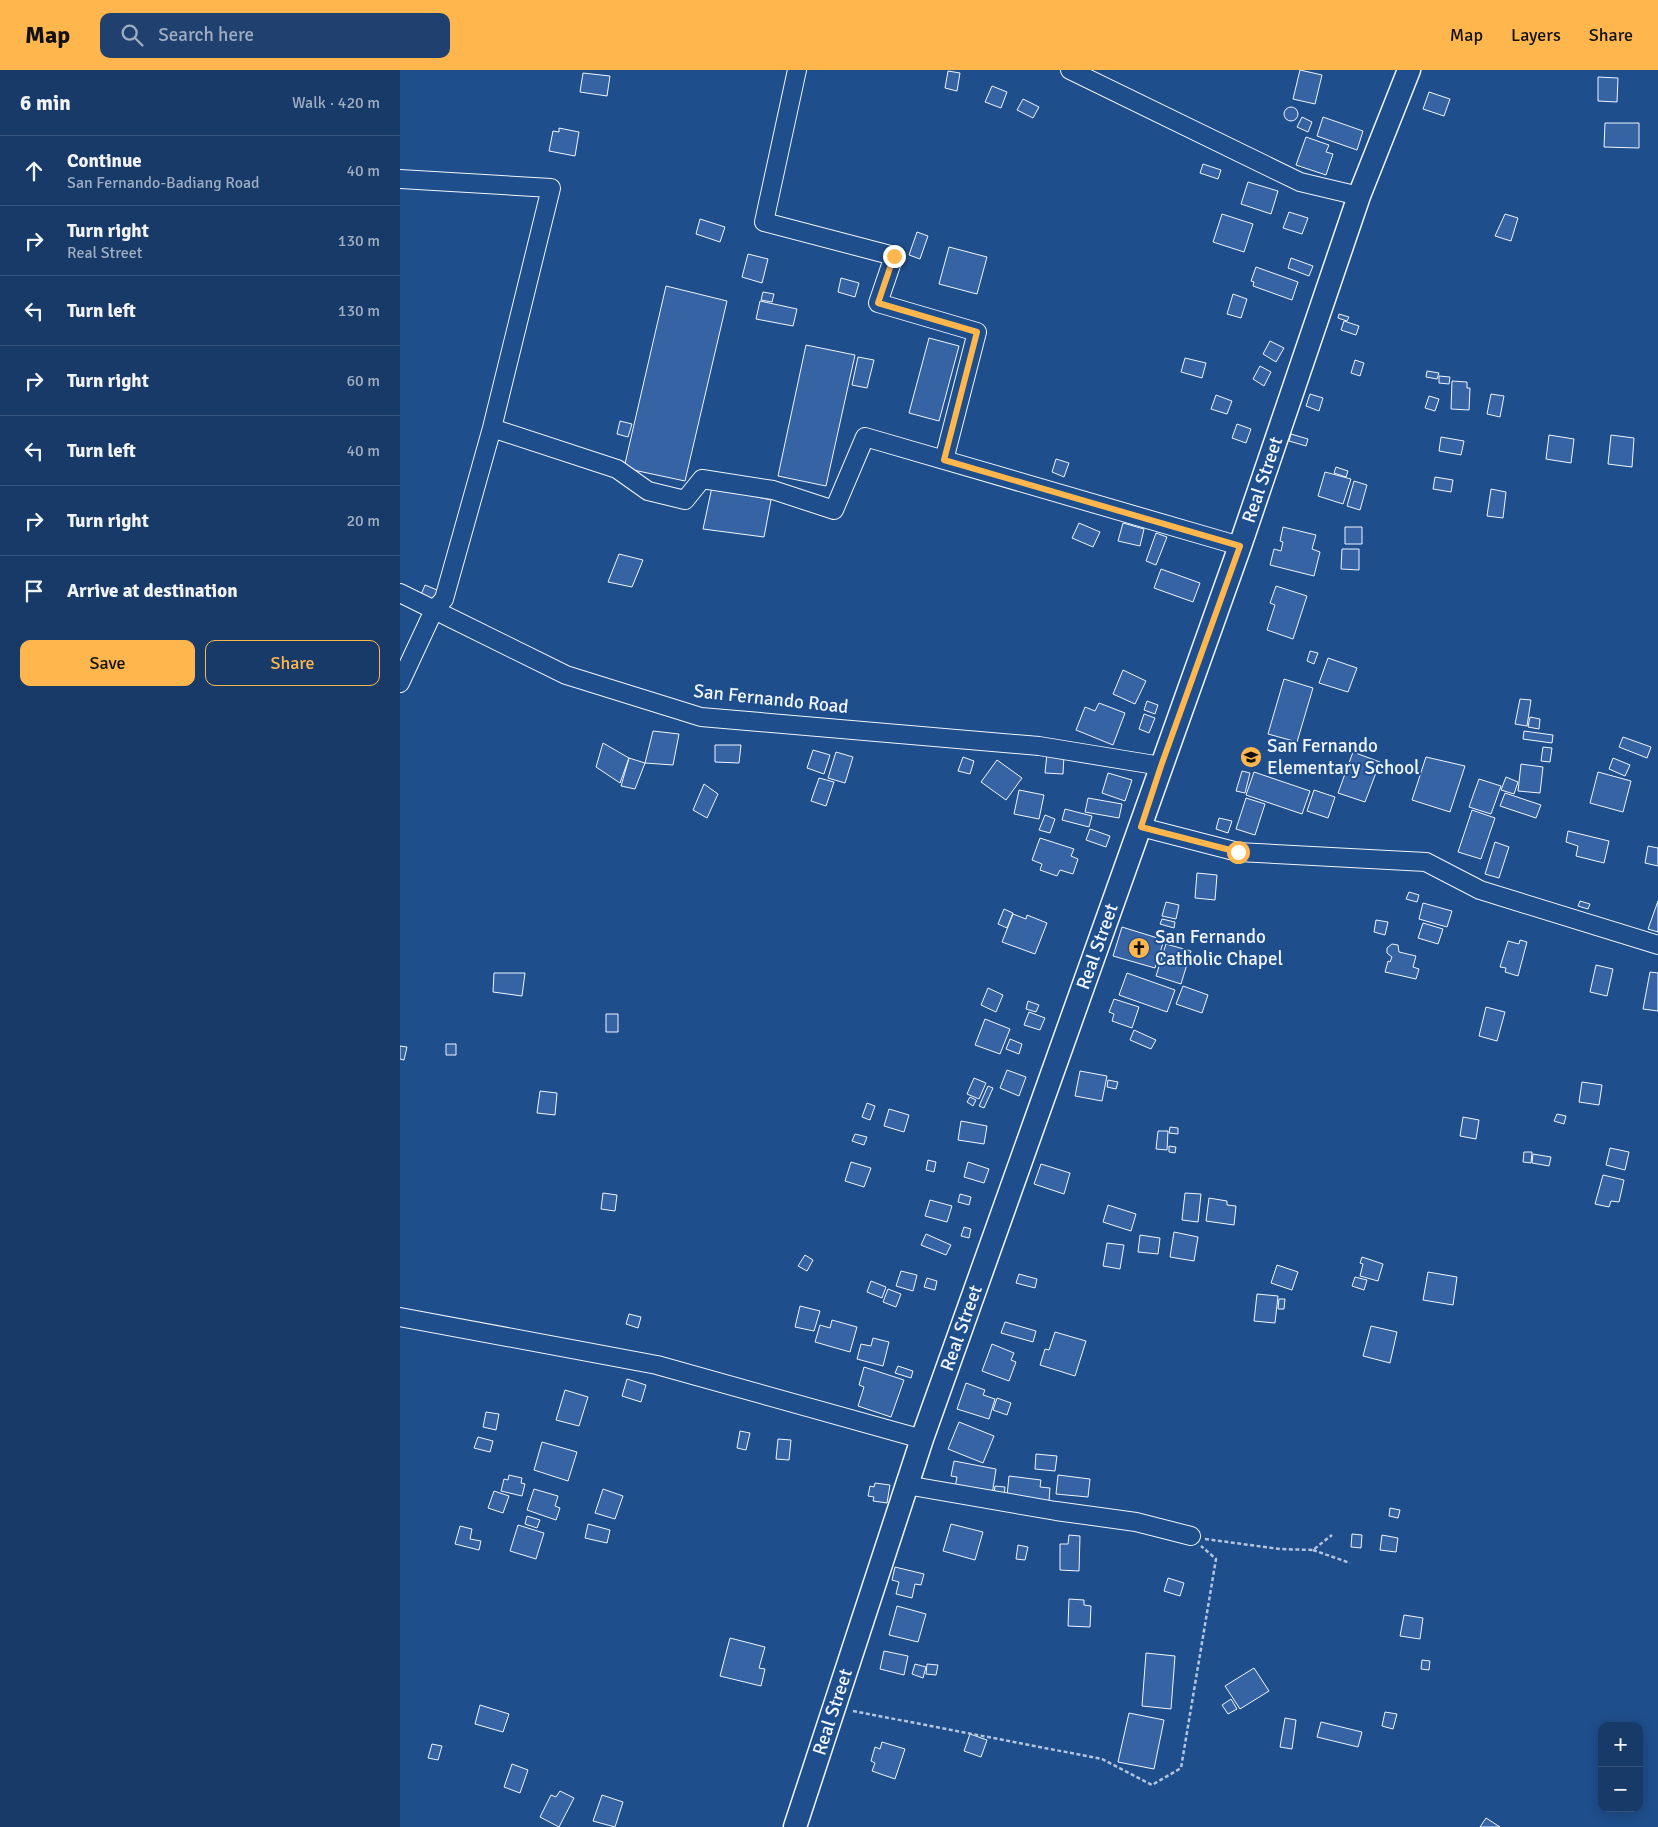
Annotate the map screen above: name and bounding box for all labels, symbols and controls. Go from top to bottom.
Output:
search box [100,13,450,58]
text: Map [25,20,70,50]
icon: search [118,21,146,49]
text: Search here [158,23,254,47]
text: Map [1450,24,1483,46]
text: Layers [1511,24,1561,46]
text: Share [1589,24,1633,46]
text: 6 min [20,90,71,116]
text: Walk · 420 m [292,93,380,113]
text: Continue [67,149,142,173]
icon: ahead [20,157,48,185]
text: 40 m [346,161,380,181]
text: San Fernando-Badiang Road [67,173,260,193]
text: Turn right [67,219,149,243]
icon: right [20,227,48,255]
text: 130 m [338,231,380,251]
text: Real Street [67,243,142,263]
route end [883,245,906,268]
icon: left [20,297,48,325]
text: Turn left [67,299,136,323]
text: 130 m [338,301,380,321]
icon: right [20,367,48,395]
text: Turn right [67,369,149,393]
text: 60 m [346,371,380,391]
street label: Real Street [1237,433,1288,526]
icon: left [20,437,48,465]
text: Turn left [67,439,136,463]
text: 40 m [346,441,380,461]
icon: right [20,507,48,535]
text: Turn right [67,509,149,533]
text: 20 m [346,511,380,531]
icon: arrive [20,577,48,605]
text: Arrive at destination [67,579,238,603]
button: Save [20,640,195,686]
button: Share [205,640,380,686]
street label: San Fernando Road [692,679,850,719]
place label: San Fernando Elementary School [1267,734,1420,780]
school or university icon: San Fernando Elementary School [1239,745,1263,769]
route start [1227,841,1250,864]
street label: Real Street [1071,900,1124,993]
place label: San Fernando Catholic Chapel [1155,925,1283,971]
church icon: San Fernando Catholic Chapel [1127,936,1151,960]
street label: Real Street [935,1282,988,1374]
street label: Real Street [807,1665,858,1758]
map controls [1598,1722,1643,1812]
button: + [1598,1722,1643,1767]
button: − [1598,1767,1643,1812]

